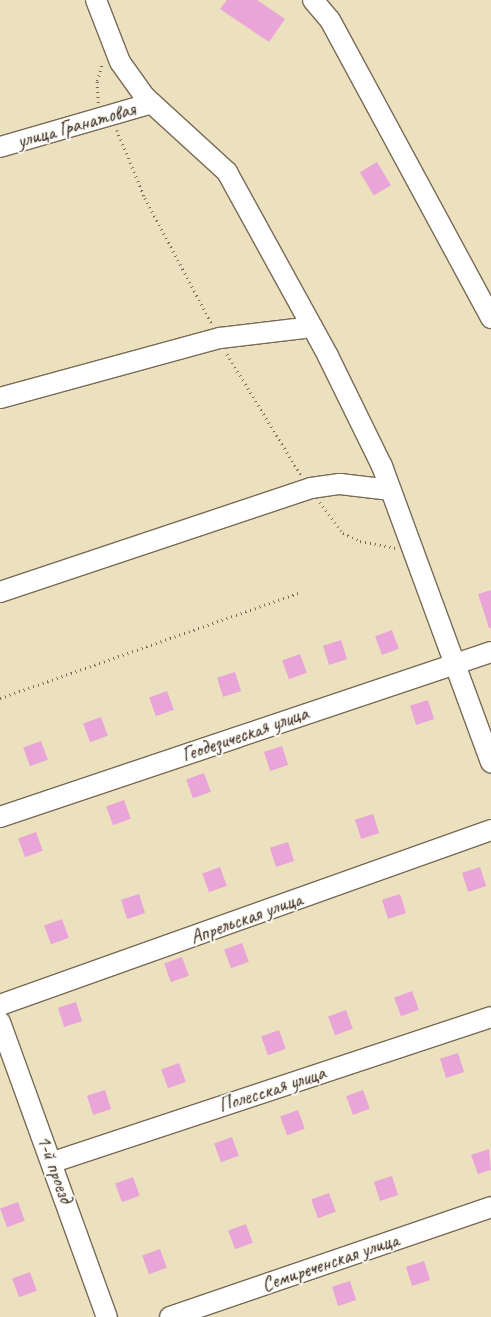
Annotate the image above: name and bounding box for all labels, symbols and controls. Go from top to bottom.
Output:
street label: улица Гранатовая [15,97,137,153]
street label: Геодезическая улица [178,701,312,767]
street label: Апрельская улица [187,887,305,949]
street label: Полесская улица [215,1060,329,1118]
street label: 1-й проезд [32,1132,78,1206]
street label: Семиреченская улица [258,1227,402,1297]

